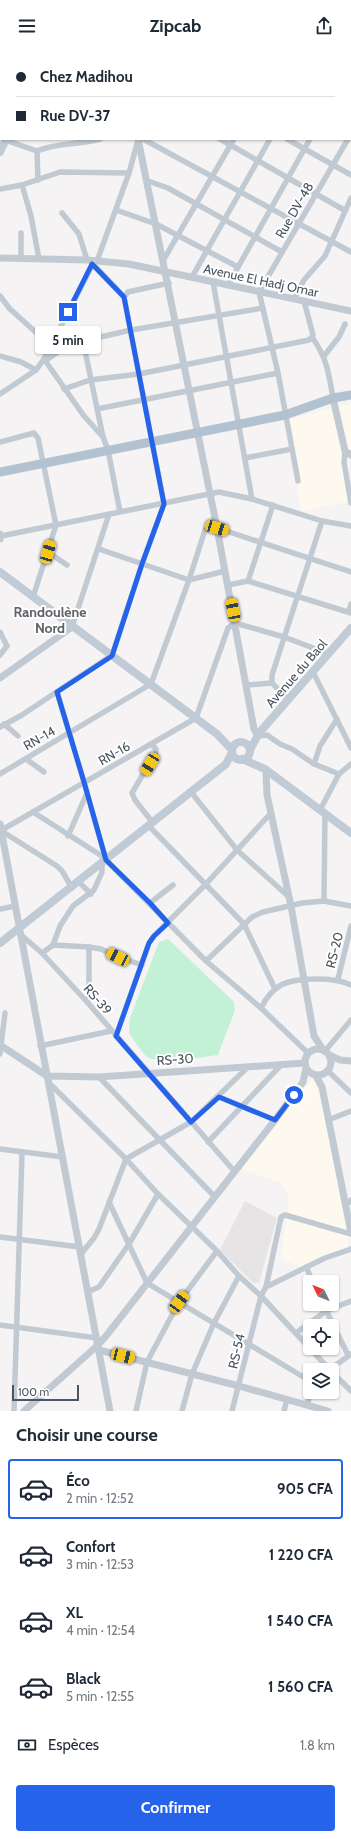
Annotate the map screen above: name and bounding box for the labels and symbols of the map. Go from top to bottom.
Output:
street label: Rue DV-48 [272,179,316,241]
street label: Avenue El Hadj Omar [202,260,321,301]
route end [59,303,77,321]
callout: 5 min [35,326,101,354]
car [204,519,230,537]
car [39,539,57,565]
car [225,597,241,623]
district label: Randoulène Nord [14,603,86,637]
street label: Avenue du Baol [262,636,330,710]
street label: RN-14 [20,722,58,753]
street label: RN-16 [95,738,133,768]
car [139,751,161,777]
street label: RS-20 [322,930,346,970]
car [105,946,131,968]
street label: RS-39 [80,980,116,1018]
street label: RS-30 [156,1050,194,1068]
route start [285,1086,303,1104]
north arrow [303,1275,339,1311]
car [167,1289,191,1315]
street label: RS-54 [224,1331,248,1370]
car [110,1347,136,1365]
scale bar [12,1383,79,1402]

